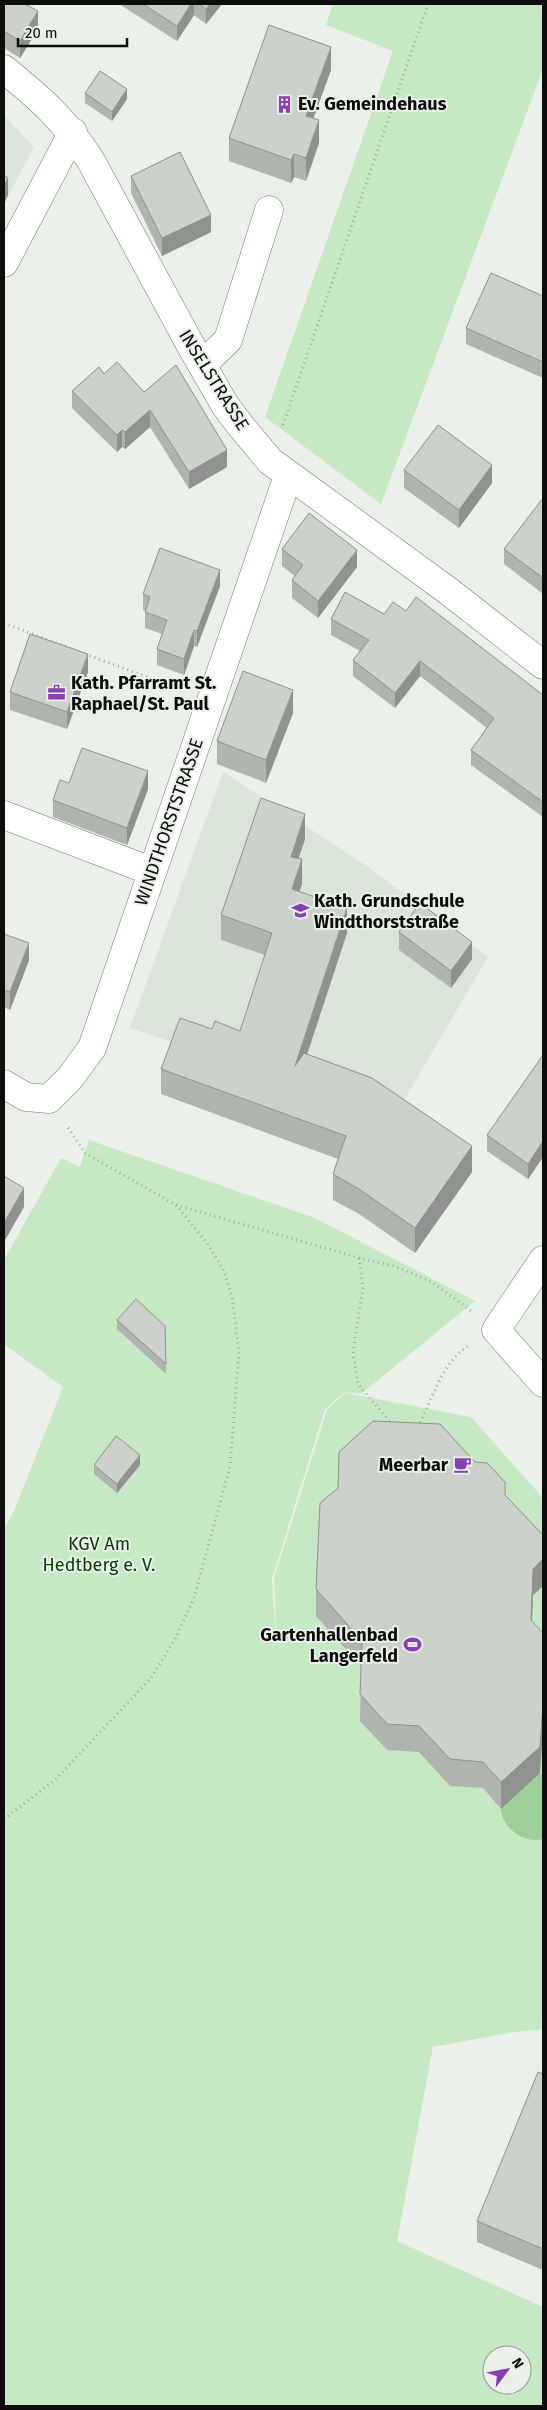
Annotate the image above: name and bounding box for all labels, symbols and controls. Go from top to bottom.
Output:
scale bar [18,15,126,47]
text: 20 m [25,24,58,42]
place label: Ev. Gemeindehaus [298,93,447,115]
building icon: Ev. Gemeindehaus [274,94,294,114]
street label: INSELSTRASSE [174,326,254,434]
place label: Kath. Pfarramt St. Raphael/St. Paul [71,672,216,715]
office icon: Kath. Pfarramt St. Raphael/St. Paul [47,683,67,703]
street label: WINDTHORSTSTRASSE [130,735,208,909]
place label: Kath. Grundschule Windthorststraße [314,890,465,933]
school or university icon: Kath. Grundschule Windthorststraße [290,901,310,921]
place label: Meerbar [379,1454,449,1476]
cafe icon: Meerbar [452,1455,472,1475]
park label: KGV Am Hedtberg e. V. [43,1533,155,1576]
place label: Gartenhallenbad Langerfeld [260,1624,398,1667]
sports icon: Gartenhallenbad Langerfeld [402,1635,422,1655]
north arrow [482,2345,532,2395]
text: N [508,2355,527,2372]

